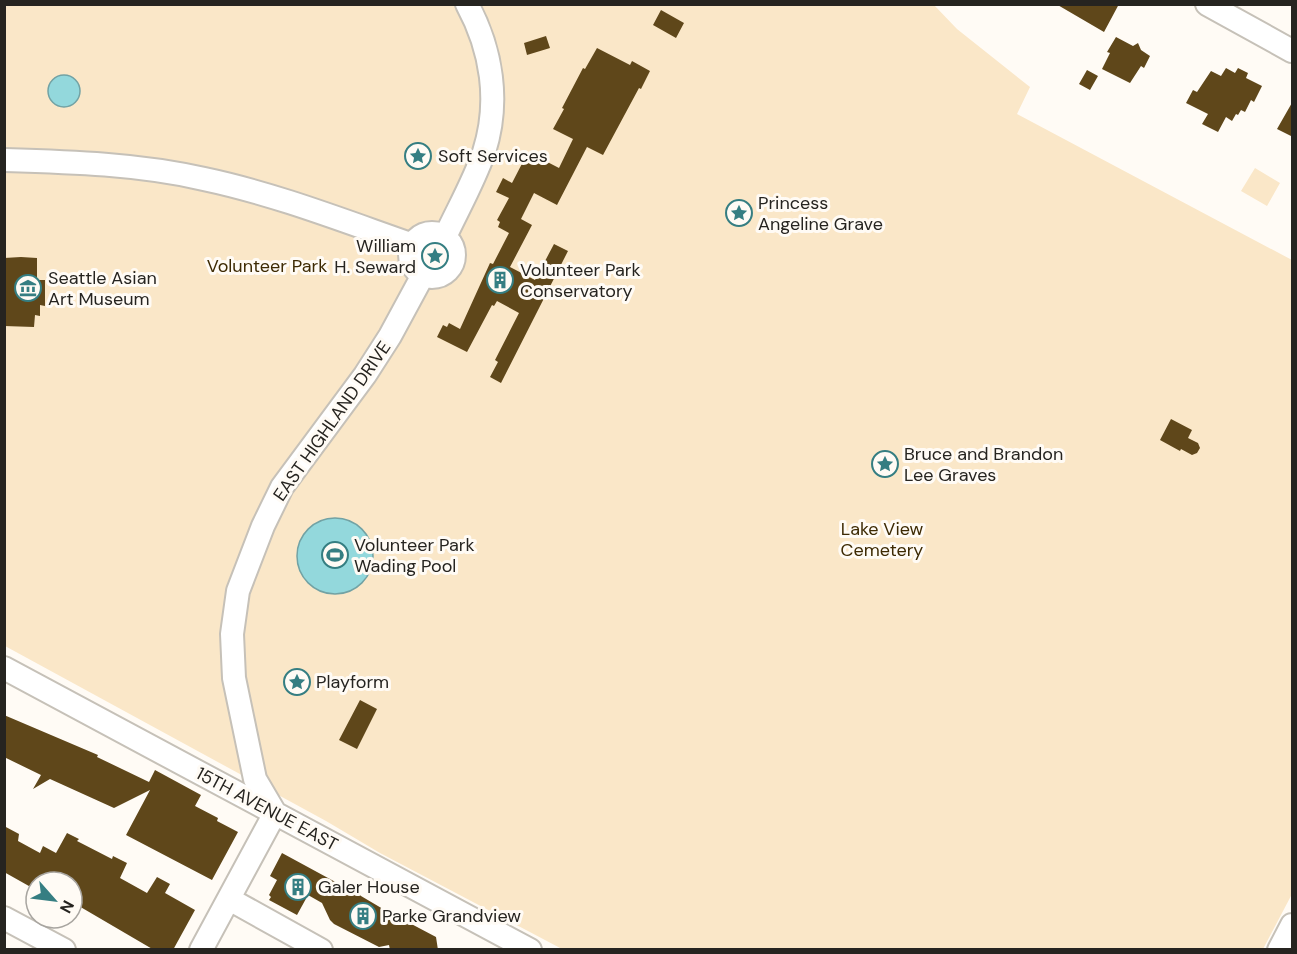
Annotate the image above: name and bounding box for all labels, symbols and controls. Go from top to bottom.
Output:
place icon: Soft Services [403,141,433,171]
place label: Soft Services [438,144,548,168]
place label: Princess Angeline Grave [758,191,883,236]
place icon: Princess Angeline Grave [724,198,754,228]
place label: William H. Seward [334,234,416,279]
place icon: William H. Seward [420,241,450,271]
park label: Volunteer Park [207,254,327,278]
place label: Volunteer Park Conservatory [520,258,640,303]
building icon: Volunteer Park Conservatory [485,265,515,295]
place label: Seattle Asian Art Museum [48,266,157,311]
museum icon: Seattle Asian Art Museum [13,273,43,303]
street label: EAST HIGHLAND DRIVE [268,336,396,506]
place label: Bruce and Brandon Lee Graves [904,442,1063,487]
place icon: Bruce and Brandon Lee Graves [870,449,900,479]
park label: Lake View Cemetery [841,517,924,562]
place label: Volunteer Park Wading Pool [354,533,474,578]
sports icon: Volunteer Park Wading Pool [320,540,350,570]
place icon: Playform [282,667,312,697]
place label: Playform [316,670,389,694]
street label: 15TH AVENUE EAST [192,761,342,857]
north arrow [24,870,84,930]
building icon: Galer House [283,872,313,902]
place label: Galer House [318,875,420,899]
text: N [55,897,79,917]
building icon: Parke Grandview [348,901,378,931]
place label: Parke Grandview [382,904,521,928]

